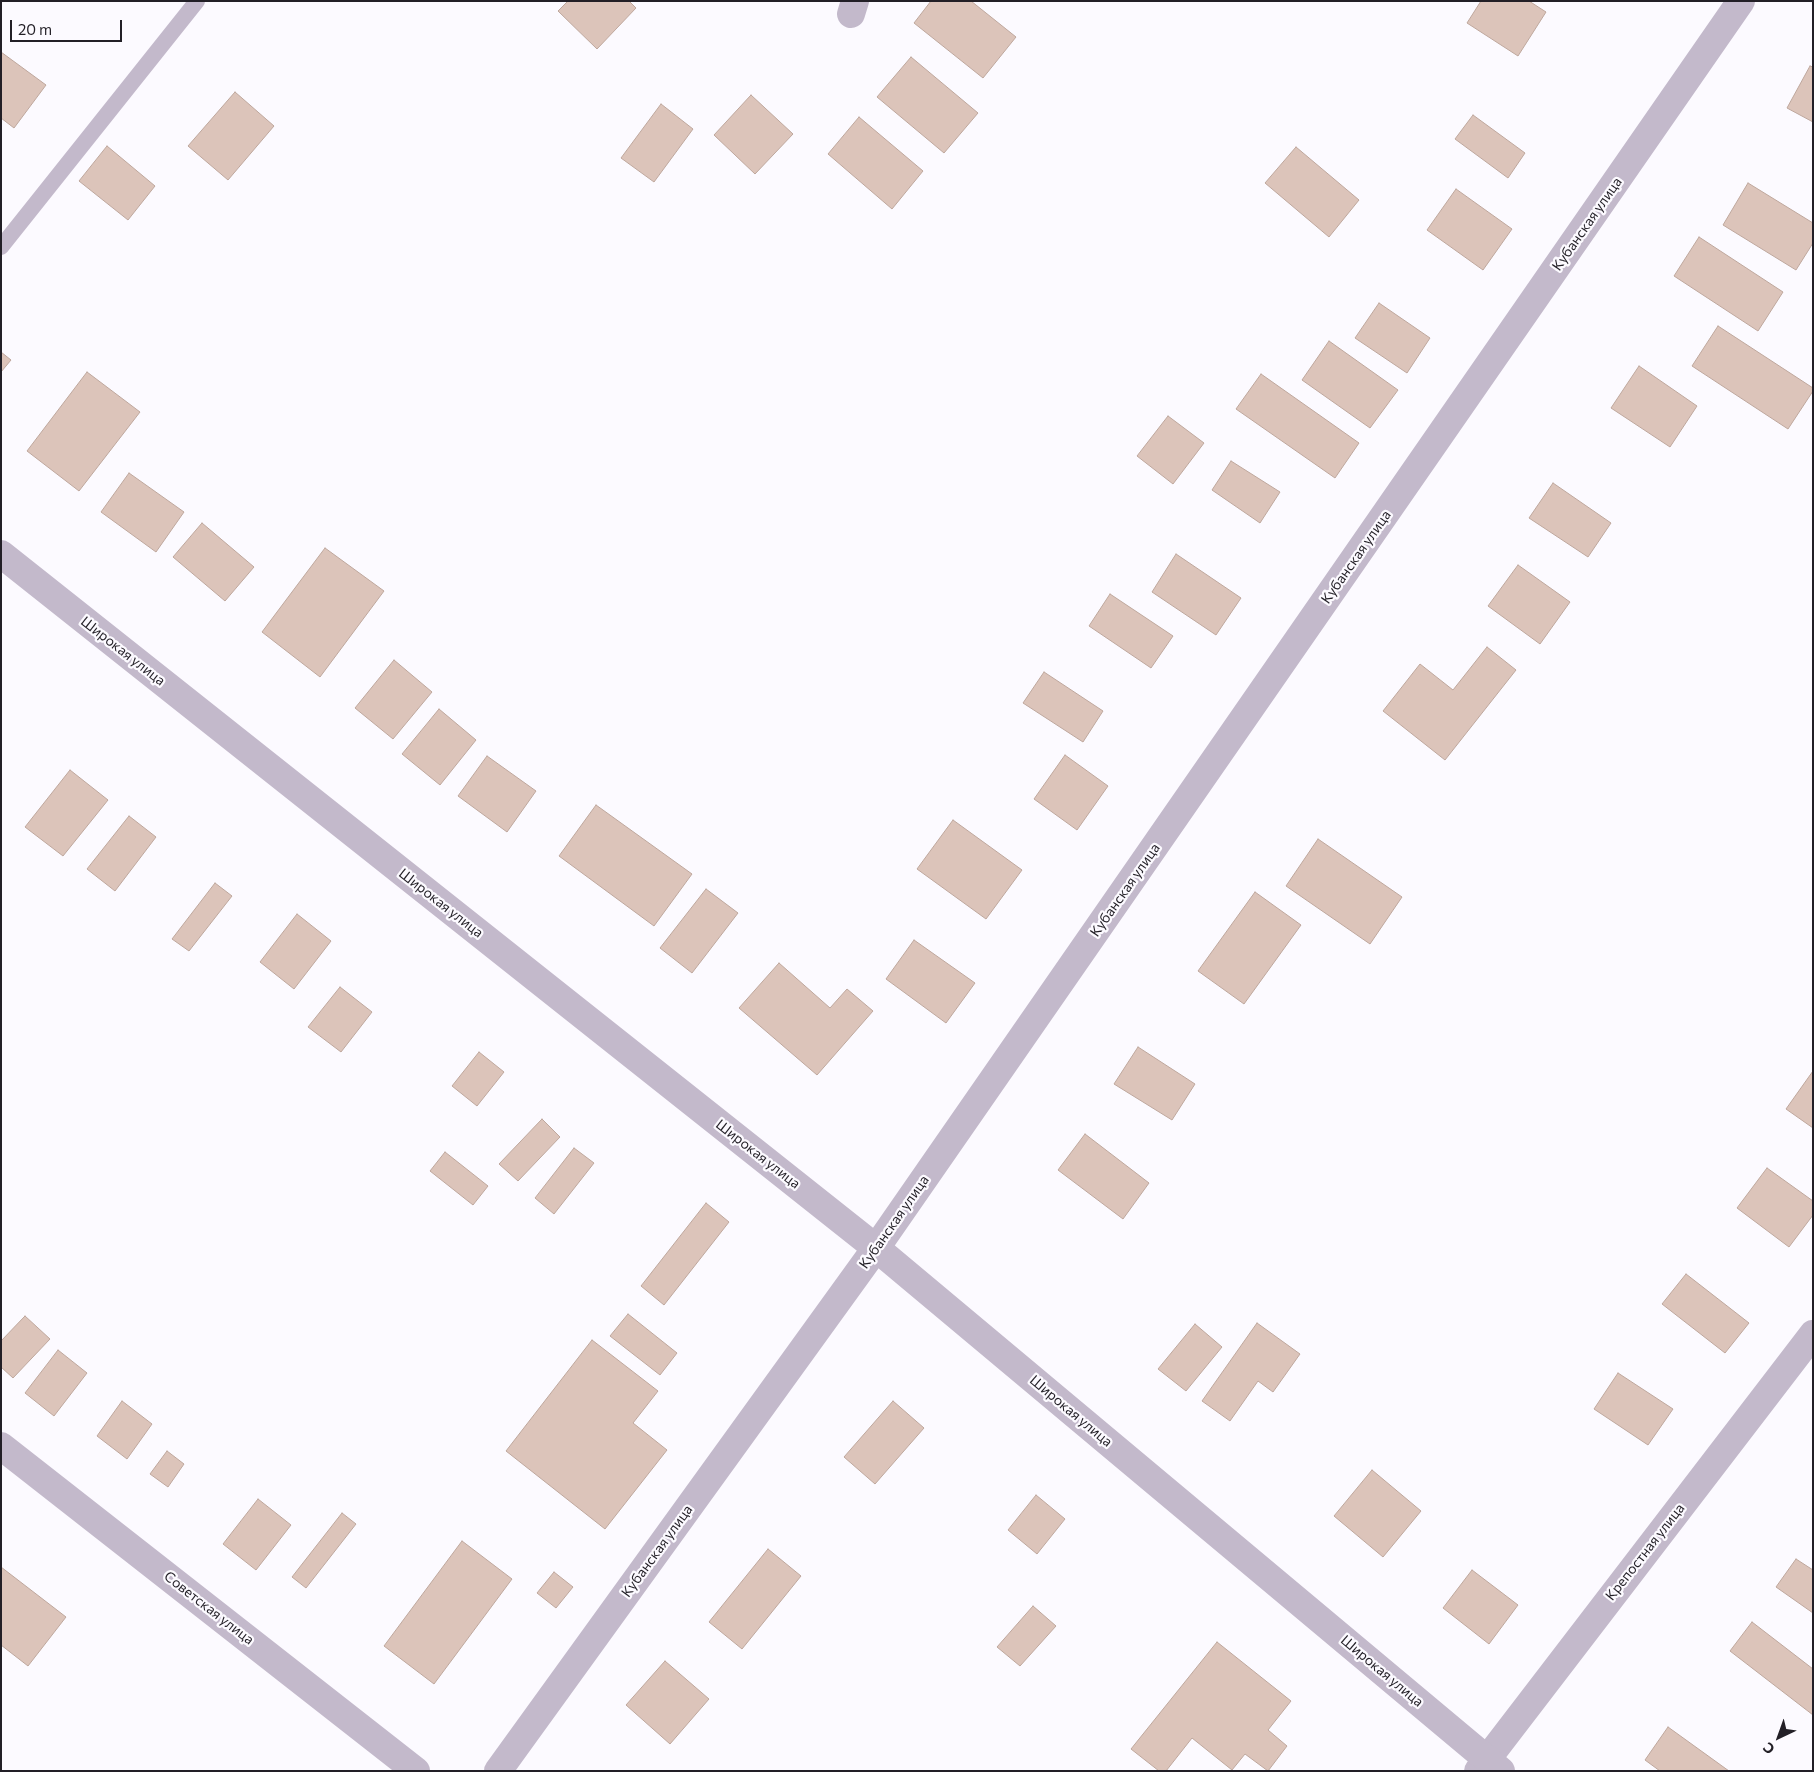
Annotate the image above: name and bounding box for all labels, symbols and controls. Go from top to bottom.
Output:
scale bar [12,10,125,42]
text: 20 m [18,20,52,38]
street label: Кубанская улица [1549,174,1625,274]
street label: Кубанская улица [1318,507,1394,607]
street label: Широкая улица [78,613,168,689]
street label: Кубанская улица [1087,840,1163,940]
street label: Широкая улица [396,865,486,941]
street label: Широкая улица [713,1116,803,1192]
street label: Кубанская улица [856,1172,932,1272]
street label: Широкая улица [1026,1372,1116,1450]
street label: Крепостная улица [1602,1500,1688,1604]
street label: Кубанская улица [618,1502,696,1600]
street label: Советская улица [161,1568,257,1648]
street label: Широкая улица [1337,1632,1427,1710]
north arrow [1754,1712,1804,1762]
text: С [1759,1739,1778,1758]

